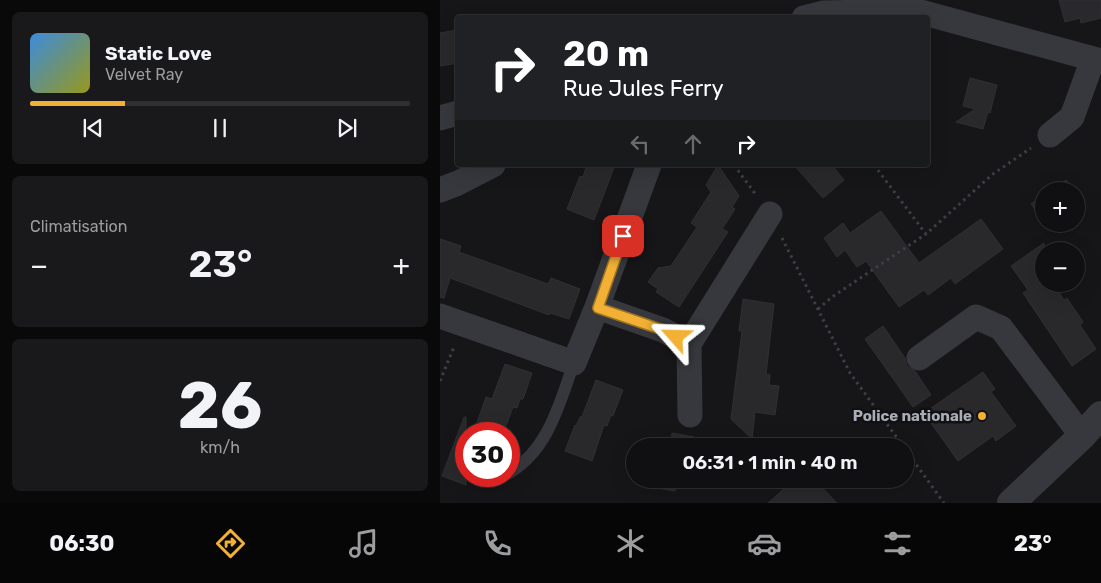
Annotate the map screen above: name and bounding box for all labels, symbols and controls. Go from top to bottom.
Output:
text: 20 m [563,33,649,75]
icon: right [480,35,545,100]
text: Static Love [105,42,212,65]
text: Velvet Ray [105,65,183,84]
text: Rue Jules Ferry [563,75,724,102]
icon: previous [79,114,107,142]
icon: pause [206,114,234,142]
icon: next [333,114,361,142]
icon: left [626,130,654,158]
icon: ahead [679,130,707,158]
icon: right [732,130,760,158]
map controls [1035,182,1085,292]
button: + [1035,182,1085,232]
pin [602,215,644,257]
text: Climatisation [30,217,127,236]
icon: arrive [609,222,637,250]
text: 23° [188,241,252,287]
button: − [1035,242,1085,292]
text: − [30,249,48,282]
text: + [393,249,410,282]
position arrow [649,310,701,362]
text: 26 [178,367,262,444]
place label: Police nationale [853,407,972,425]
marker: Police nationale [976,410,988,422]
speed limit sign: 30 [455,422,520,487]
text: km/h [200,438,240,457]
text: 06:31 · 1 min · 40 m [682,451,858,474]
icon: directions [213,526,248,561]
icon: music [346,526,381,561]
icon: phone [480,526,515,561]
icon: climate [613,526,648,561]
icon: car [747,526,782,561]
icon: filters [880,526,915,561]
text: 06:30 [49,530,114,557]
text: 23° [1014,530,1052,557]

